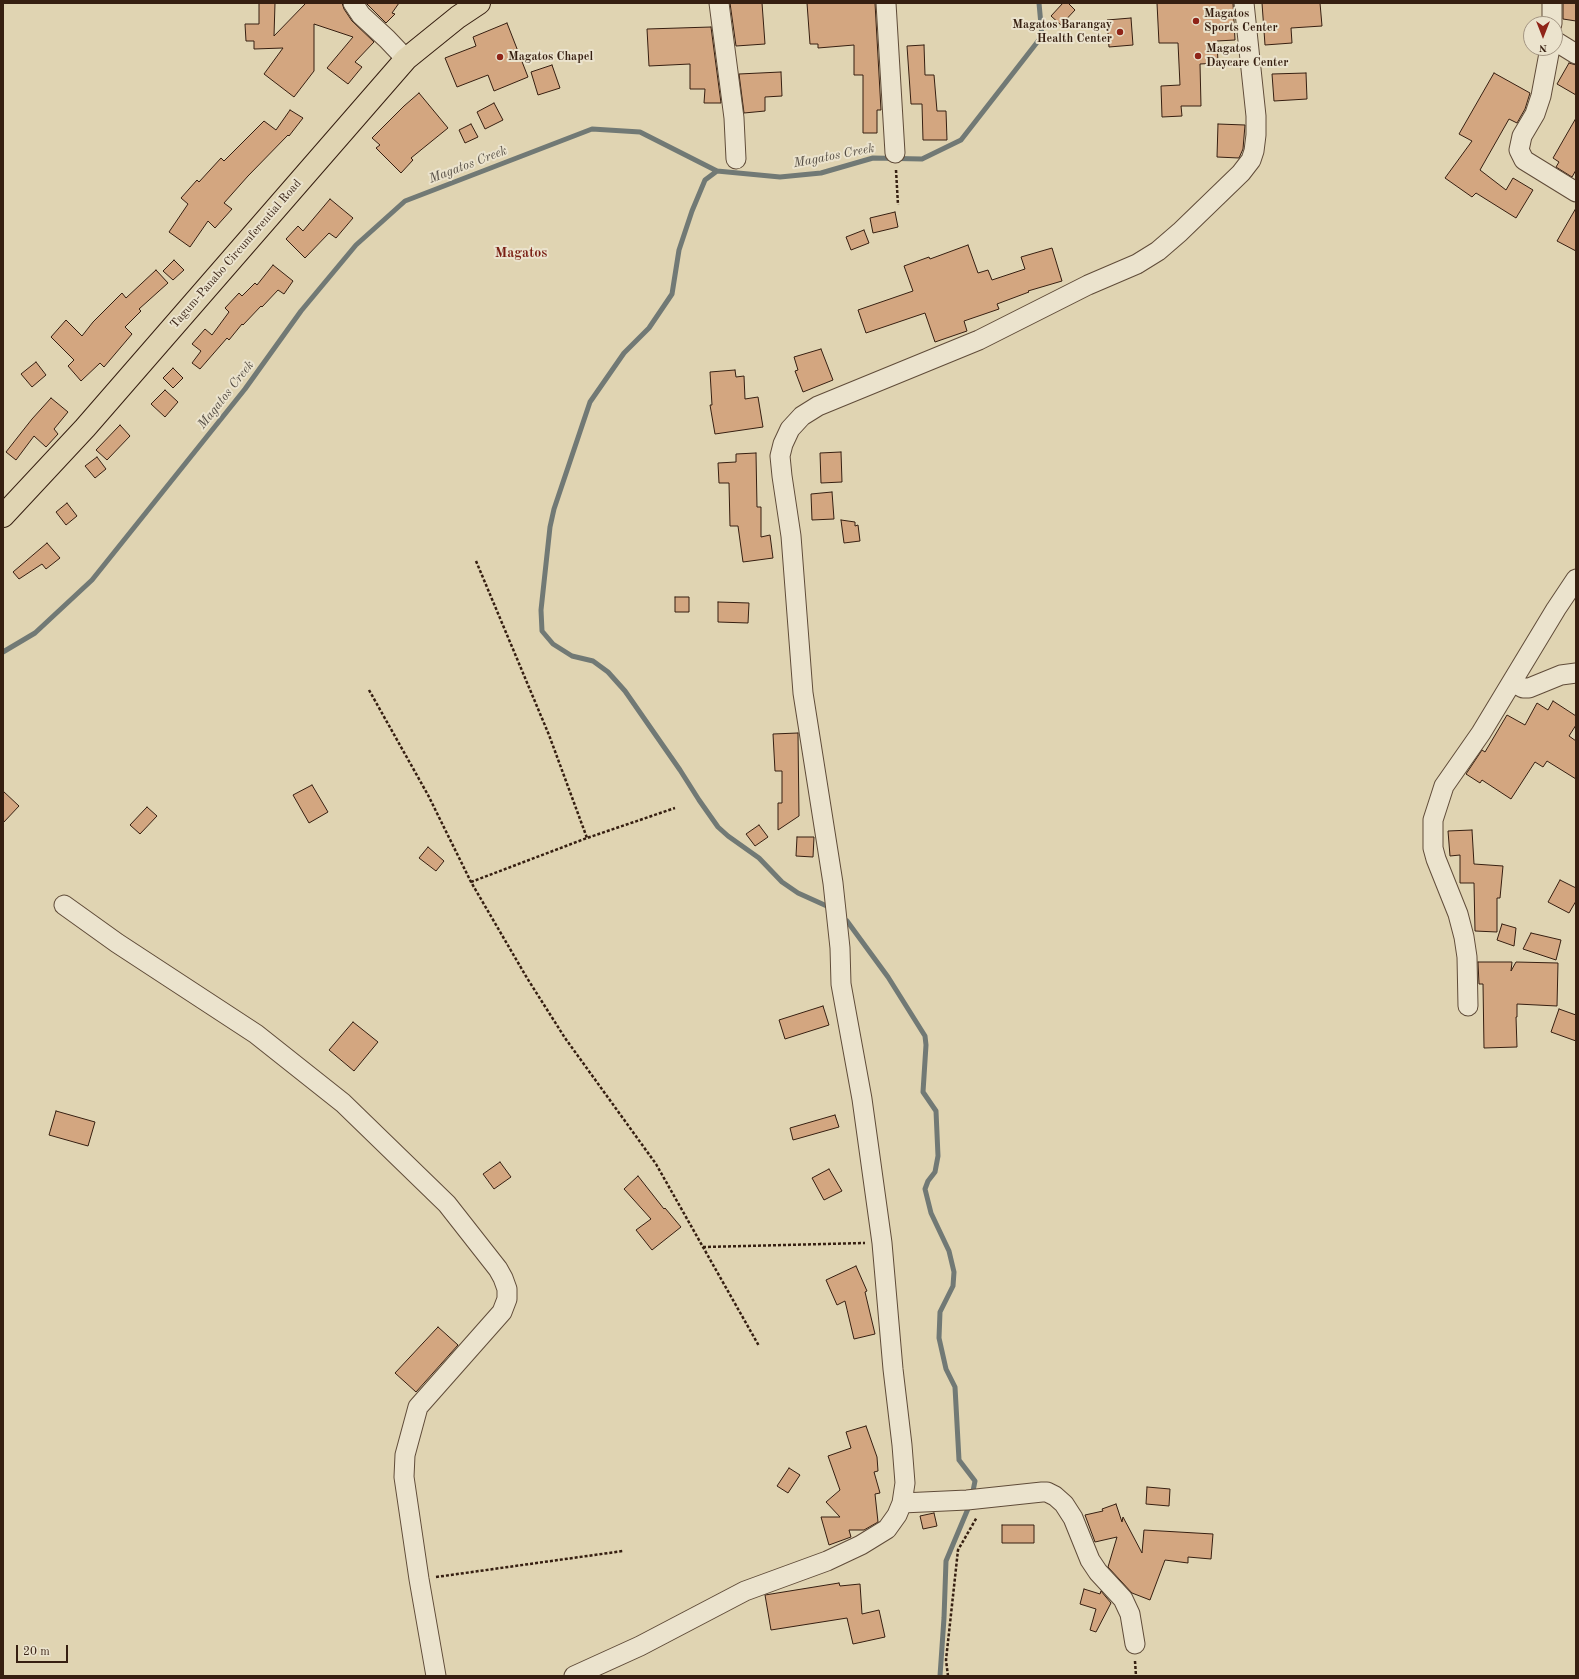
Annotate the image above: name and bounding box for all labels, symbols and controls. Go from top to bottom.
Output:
place label: Magatos Sports Center [1204,7,1278,35]
marker: Magatos Sports Center [1191,16,1201,26]
north arrow [1523,16,1563,56]
place label: Magatos Barangay Health Center [1012,18,1112,46]
marker: Magatos Barangay Health Center [1115,27,1125,37]
place label: Magatos Daycare Center [1206,42,1288,70]
text: N [1539,42,1547,53]
place label: Magatos Chapel [508,50,593,64]
marker: Magatos Daycare Center [1193,51,1203,61]
marker: Magatos Chapel [495,52,505,62]
water label: Magatos Creek [792,140,876,172]
water label: Magatos Creek [427,143,509,187]
street label: Tagum-Panabo Circumferential Road [167,177,305,331]
district label: Magatos [495,245,547,261]
water label: Magatos Creek [194,358,258,432]
scale bar [18,1637,70,1663]
text: 20 m [23,1646,50,1658]

